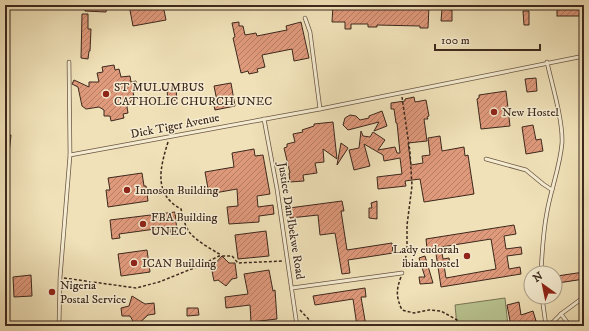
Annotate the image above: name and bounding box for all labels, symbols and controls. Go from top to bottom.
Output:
scale bar [435,26,540,52]
text: 100 m [441,33,470,48]
place label: ST MULUMBUS CATHOLIC CHURCH UNEC [114,80,272,109]
marker: ST MULUMBUS CATHOLIC CHURCH UNEC [101,89,111,99]
place label: New Hostel [502,105,559,120]
marker: New Hostel [489,107,499,117]
street label: Dick Tiger Avenue [129,110,221,142]
street label: Justice Dan Ibekwe Road [274,160,308,281]
place label: Innoson Building [135,183,218,198]
marker: Innoson Building [122,185,132,195]
place label: FBA Building UNEC [151,210,218,239]
marker: FBA Building UNEC [138,219,148,229]
place label: Lady eudorah ibiam hostel [393,242,460,271]
marker: Lady eudorah ibiam hostel [462,251,472,261]
place label: ICAN Building [142,256,216,271]
marker: ICAN Building [129,258,139,268]
north arrow [523,265,563,305]
text: N [530,269,546,286]
place label: Nigeria Postal Service [60,278,126,307]
marker: Nigeria Postal Service [47,287,57,297]

